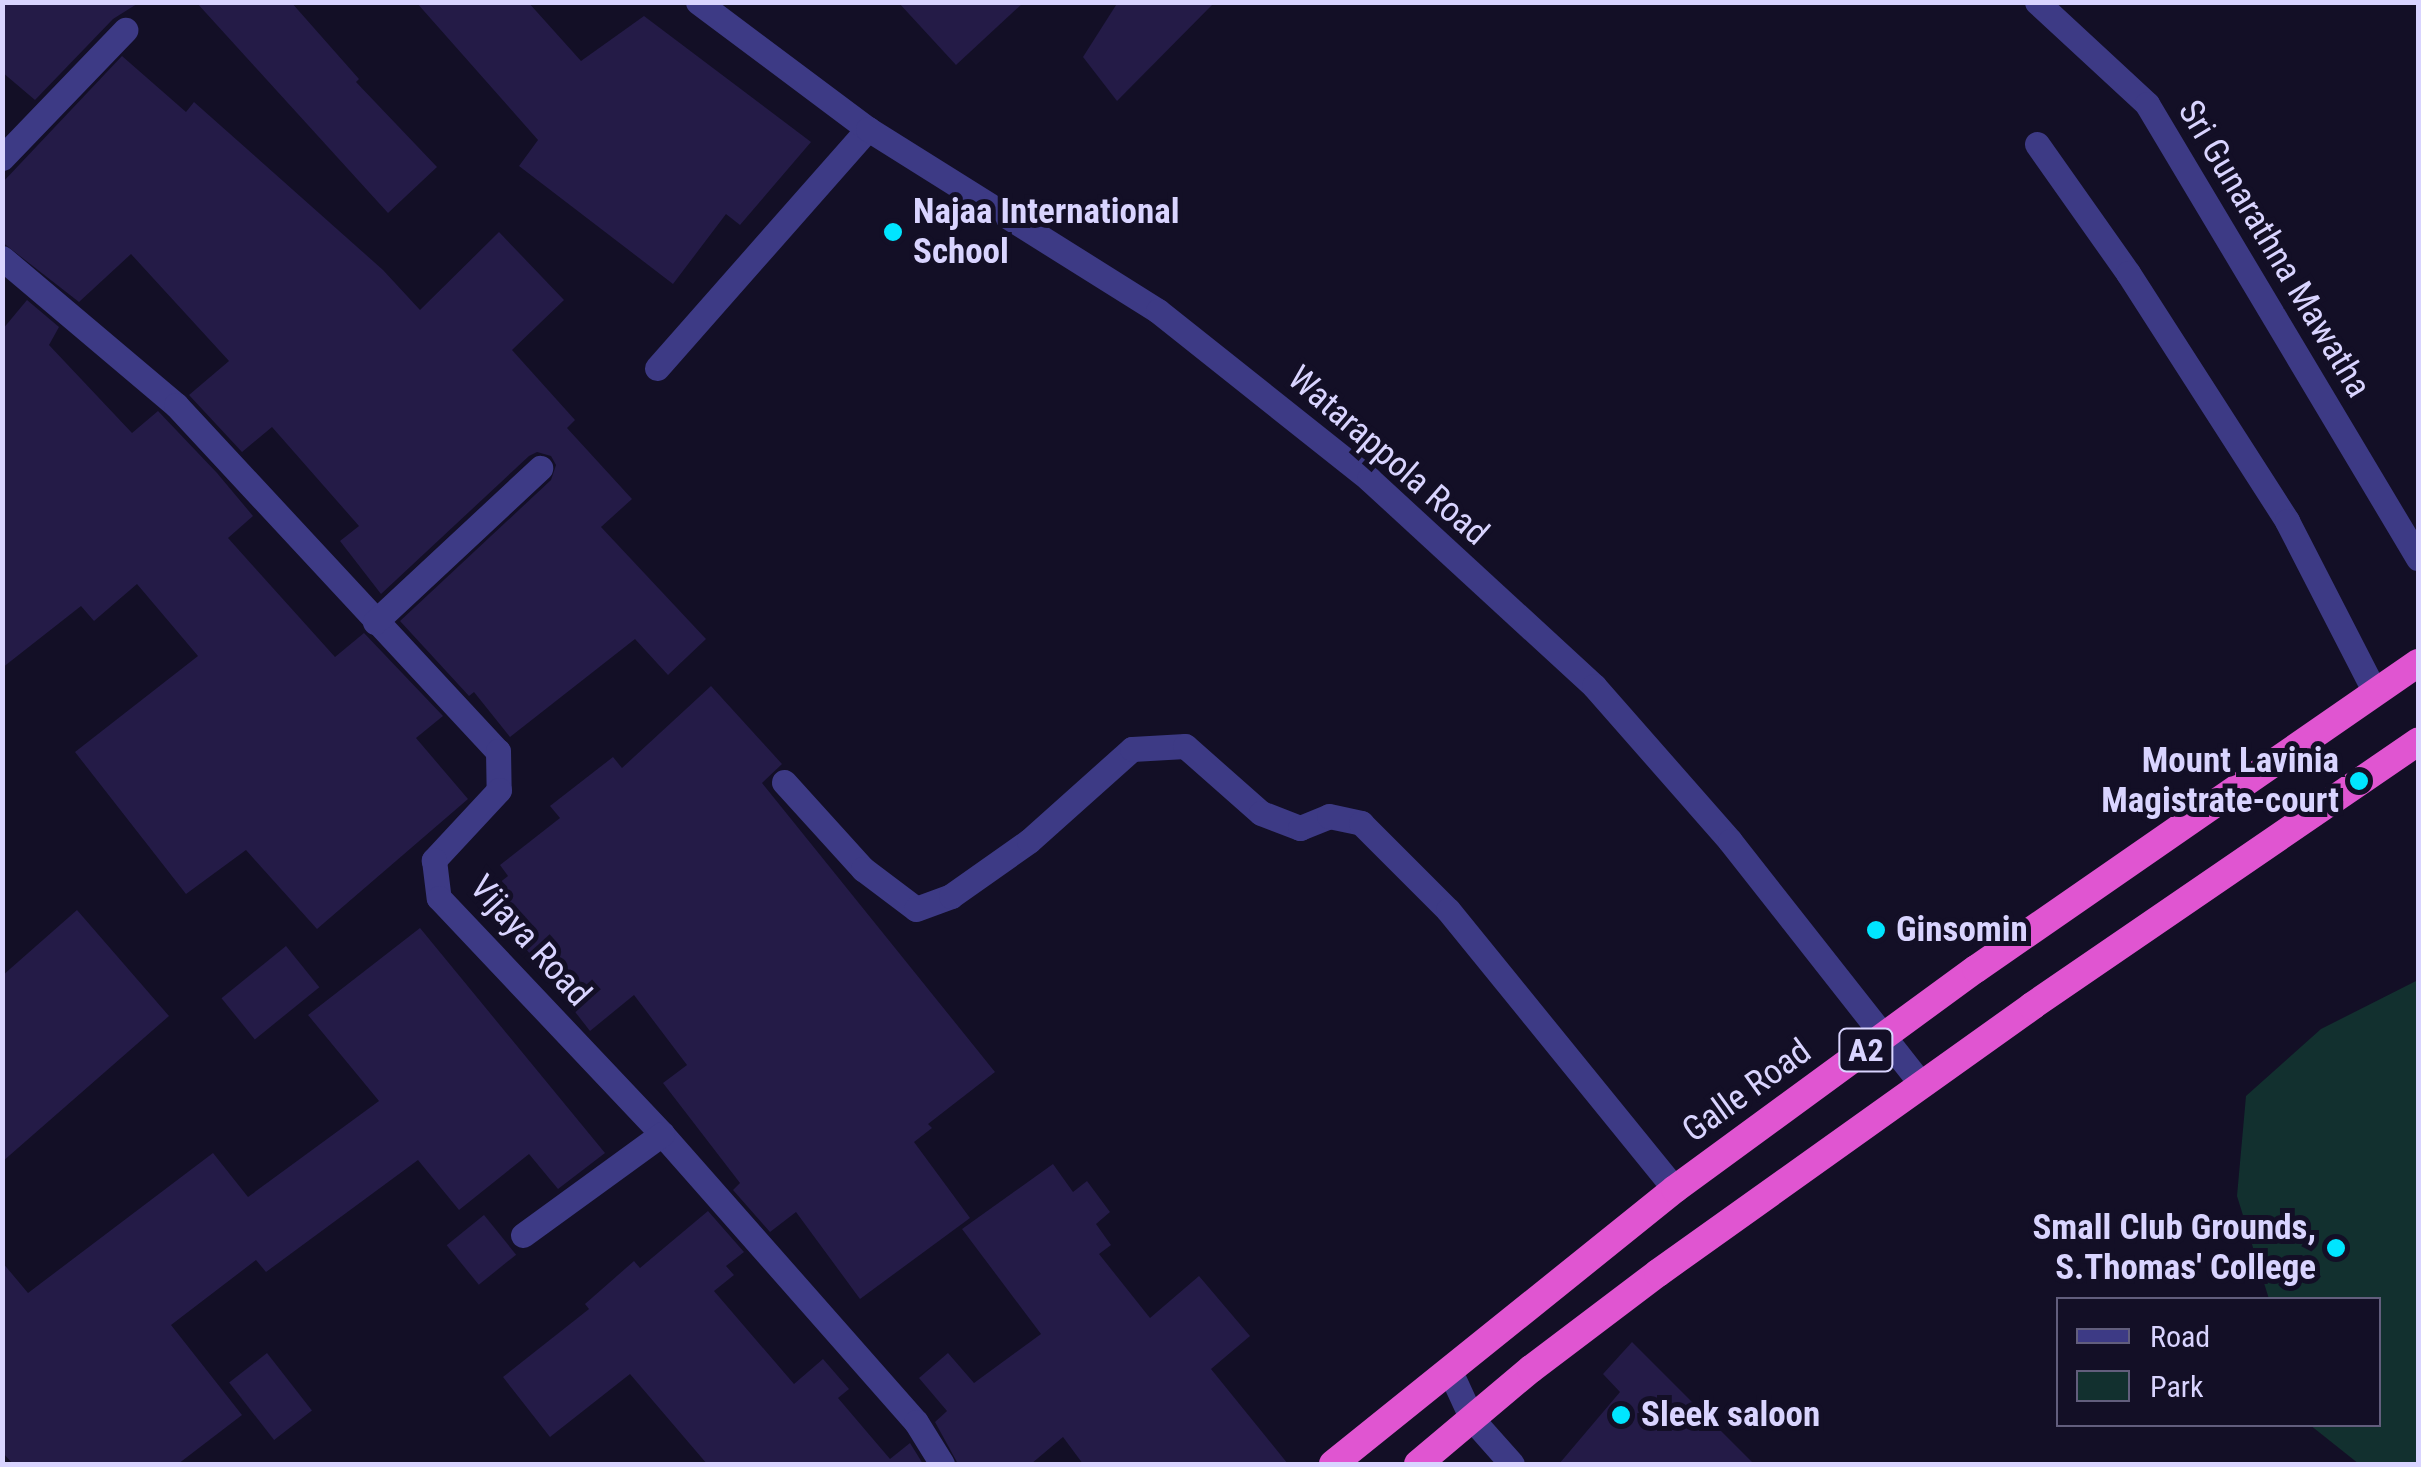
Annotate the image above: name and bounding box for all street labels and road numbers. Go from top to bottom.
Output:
street label: Sri Gunarathna Mawatha [2169,93,2379,405]
street label: Watarappola Road [1279,358,1497,554]
street label: Vijaya Road [460,867,600,1015]
road number: A2 [1836,1023,1896,1077]
street label: Galle Road [1675,1030,1819,1152]

